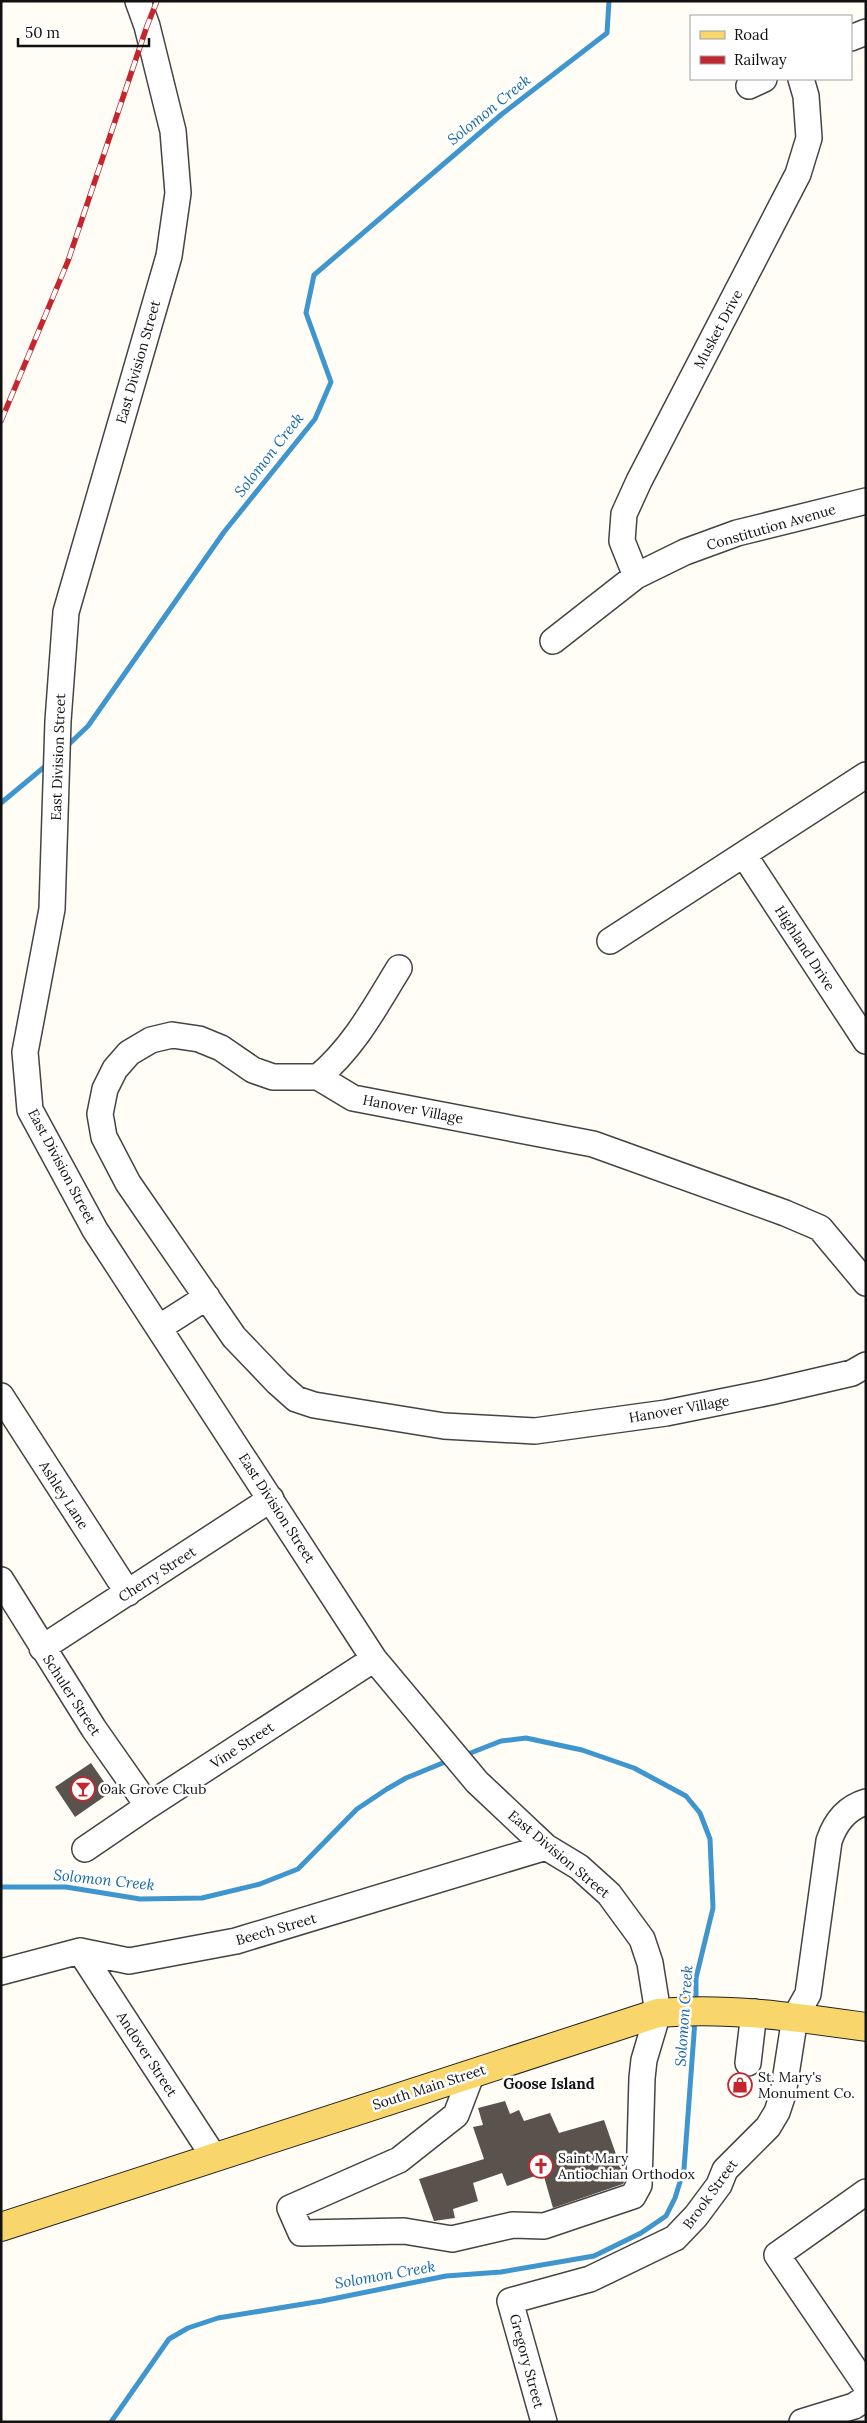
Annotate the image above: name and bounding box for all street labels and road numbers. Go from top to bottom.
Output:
street label: Musket Drive [690,286,746,372]
street label: East Division Street [112,298,164,426]
street label: Constitution Avenue [704,500,838,554]
street label: East Division Street [47,692,69,821]
street label: Highland Drive [771,902,839,994]
street label: Hanover Village [361,1090,465,1128]
street label: East Division Street [24,1106,100,1227]
street label: Hanover Village [627,1391,731,1427]
street label: East Division Street [235,1450,320,1567]
street label: Ashley Lane [35,1457,93,1533]
street label: Cherry Street [115,1542,200,1606]
street label: Schuler Street [39,1651,105,1739]
street label: Vine Street [206,1717,278,1773]
street label: East Division Street [504,1806,614,1902]
street label: Beech Street [234,1909,319,1949]
street label: Andover Street [112,2007,181,2100]
street label: South Main Street [370,2060,488,2114]
street label: Brook Street [679,2155,742,2232]
street label: Gregory Street [506,2312,548,2411]

